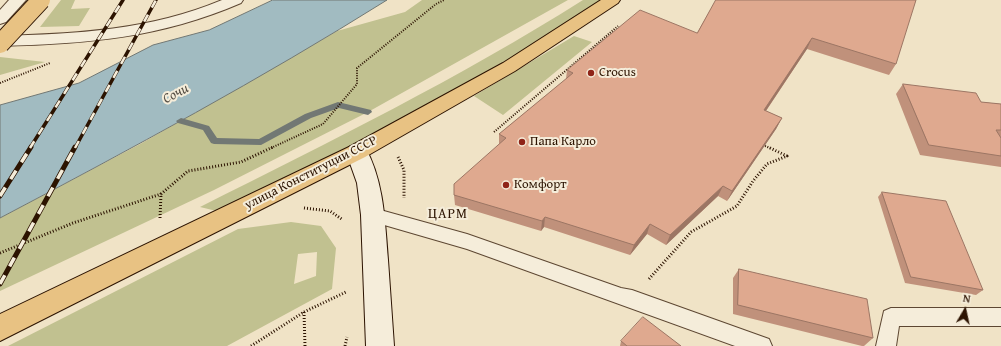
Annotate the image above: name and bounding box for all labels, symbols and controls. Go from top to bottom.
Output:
place label: Crocus [599,65,636,81]
marker: Crocus [586,68,596,78]
water label: Сочи [160,80,192,108]
street label: улица Конституции СССР [242,133,380,213]
place label: Папа Карло [530,134,596,150]
marker: Папа Карло [517,137,527,147]
place label: Комфорт [514,177,567,193]
marker: Комфорт [501,180,511,190]
district label: ЦАРМ [428,206,468,222]
north arrow [945,290,985,330]
text: N [962,290,972,307]

